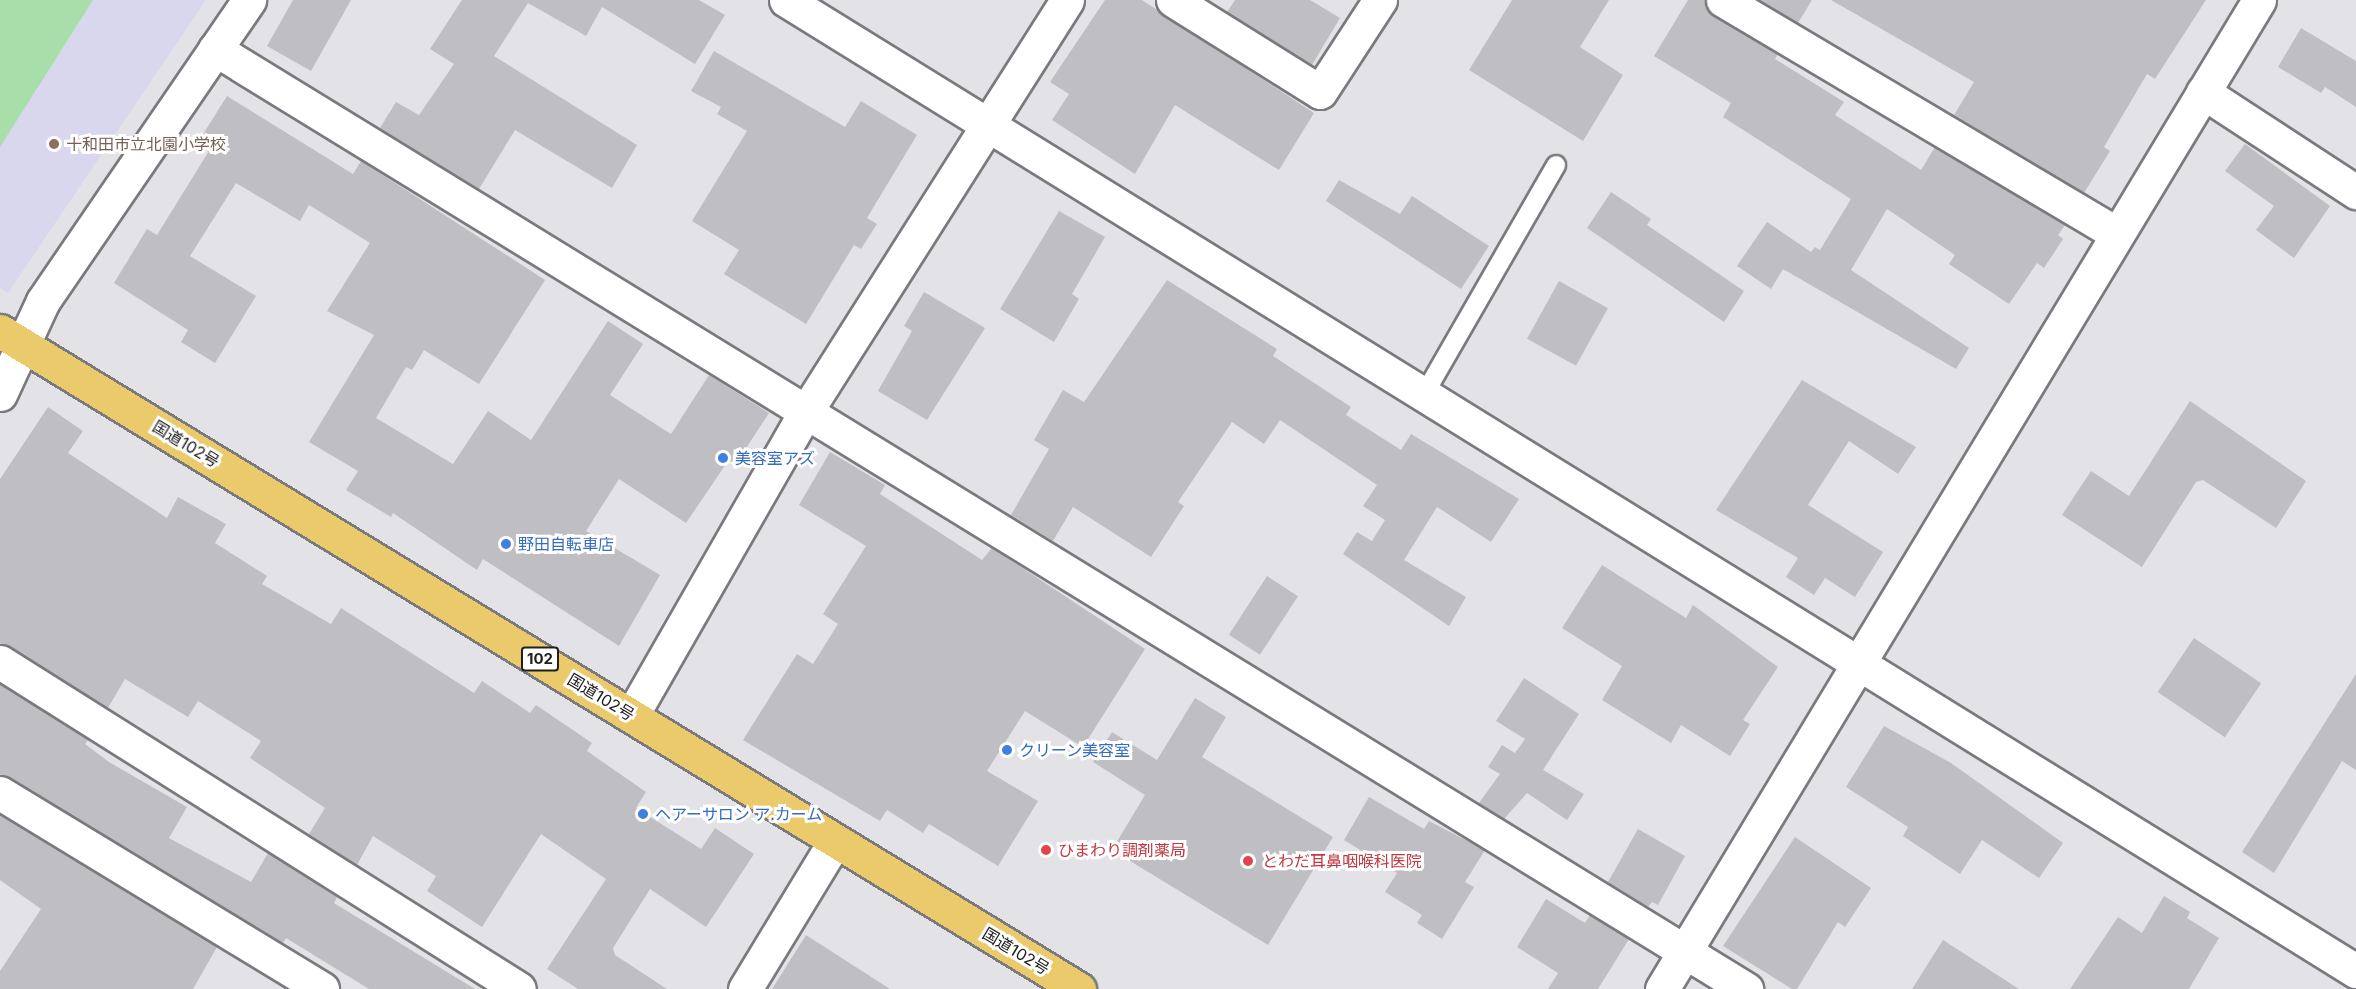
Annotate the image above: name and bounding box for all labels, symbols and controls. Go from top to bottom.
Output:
place label: 十和田市立北園小学校 [66,134,226,154]
marker: 十和田市立北園小学校 [47,137,61,151]
street label: 国道102号 [149,417,223,471]
place label: 美容室アズ [735,448,815,468]
marker: 美容室アズ [716,451,730,465]
place label: 野田自転車店 [518,534,614,554]
marker: 野田自転車店 [499,537,513,551]
road number: 102 [520,647,560,671]
street label: 国道102号 [564,670,638,724]
place label: クリーン美容室 [1019,740,1131,760]
marker: クリーン美容室 [1000,743,1014,757]
place label: ヘアーサロン ア.カーム [655,804,823,824]
marker: ヘアーサロン ア.カーム [636,807,650,821]
place label: ひまわり調剤薬局 [1058,840,1186,860]
marker: ひまわり調剤薬局 [1039,843,1053,857]
place label: とわだ耳鼻咽喉科医院 [1262,851,1422,871]
marker: とわだ耳鼻咽喉科医院 [1239,852,1257,870]
street label: 国道102号 [979,924,1053,978]

